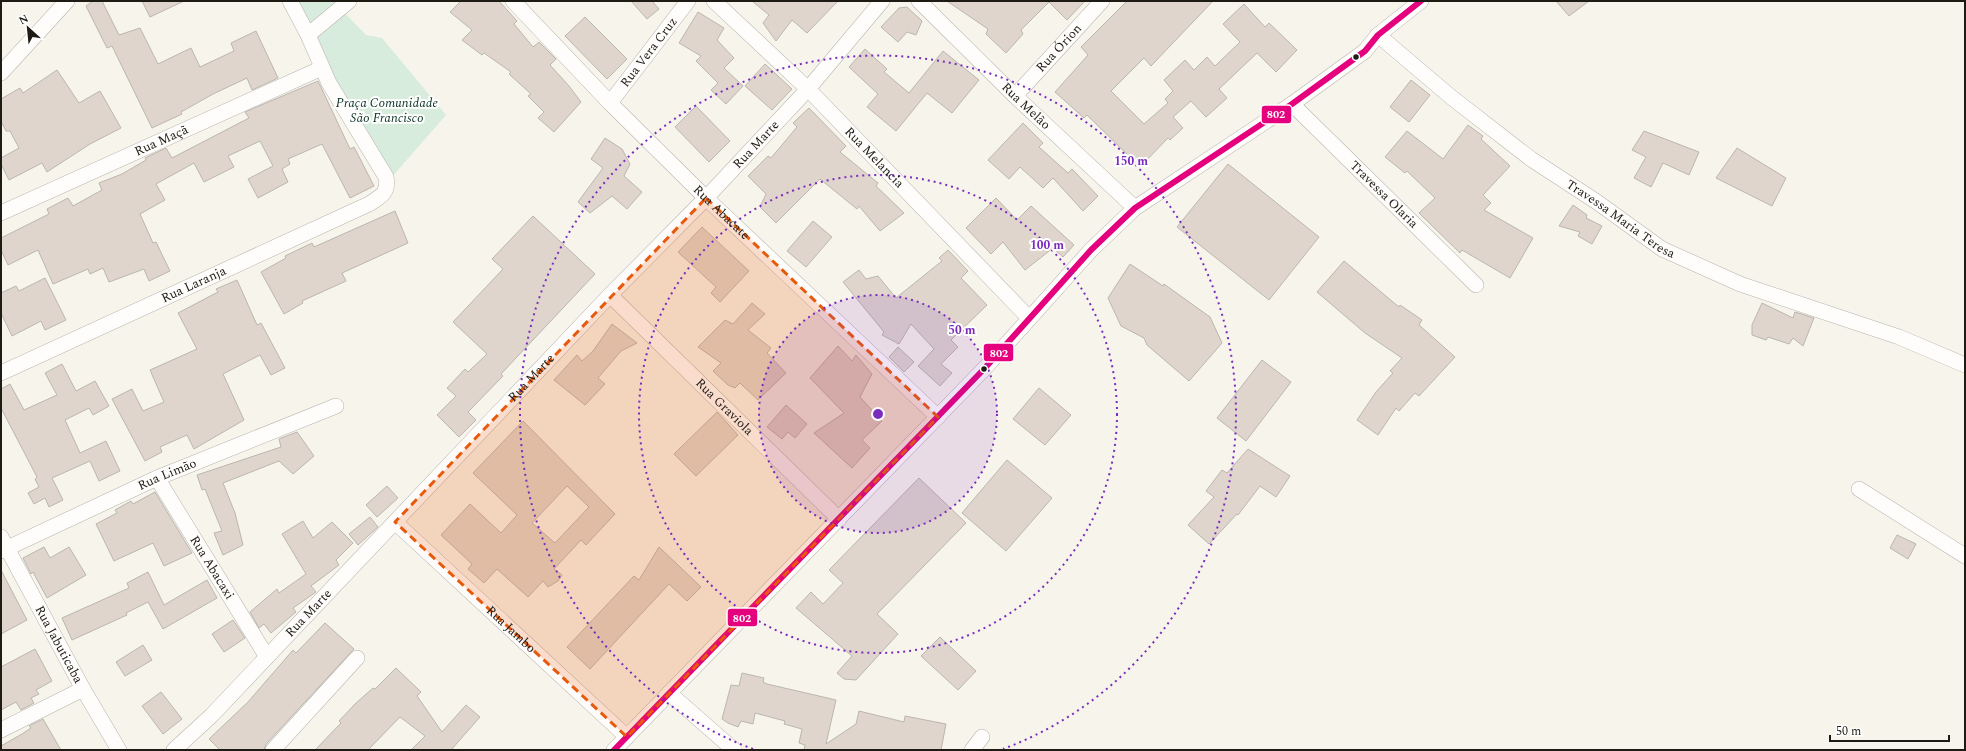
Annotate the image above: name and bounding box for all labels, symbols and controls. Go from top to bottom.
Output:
north arrow [8,8,48,48]
text: N [16,10,32,29]
street label: Rua Vera Cruz [615,13,682,92]
street label: Rua Órion [1031,19,1087,77]
unlabelled marker [1351,52,1361,62]
street label: Rua Melão [997,78,1055,134]
park label: Praça Comunidade São Francisco [336,93,438,128]
line badge: 802 [1261,105,1292,124]
text: 802 [1267,106,1285,123]
street label: Rua Marte [728,116,784,173]
street label: Rua Maçã [131,119,192,161]
street label: Rua Melancia [840,122,909,193]
text: 150 m [1114,152,1148,171]
street label: Travessa Olaria [1345,156,1423,233]
street label: Travessa Maria Teresa [1562,174,1679,264]
street label: Rua Abacate [688,180,755,245]
text: 100 m [1030,236,1064,255]
street label: Rua Laranja [158,261,230,308]
text: 50 m [948,321,976,340]
line badge: 802 [983,343,1014,362]
text: 802 [990,345,1008,362]
street label: Rua Marte [503,349,559,407]
unlabelled marker [979,364,989,374]
street label: Rua Graviola [691,374,759,441]
centre of rings [871,407,885,421]
street label: Rua Limão [134,453,200,496]
street label: Rua Abacaxi [185,532,239,603]
street label: Rua Marte [280,584,337,642]
street label: Rua Jambo [481,601,540,658]
street label: Rua Jabuticaba [30,602,88,688]
line badge: 802 [727,608,758,627]
text: 802 [733,610,751,627]
scale bar [1830,717,1949,743]
text: 50 m [1836,722,1861,741]

